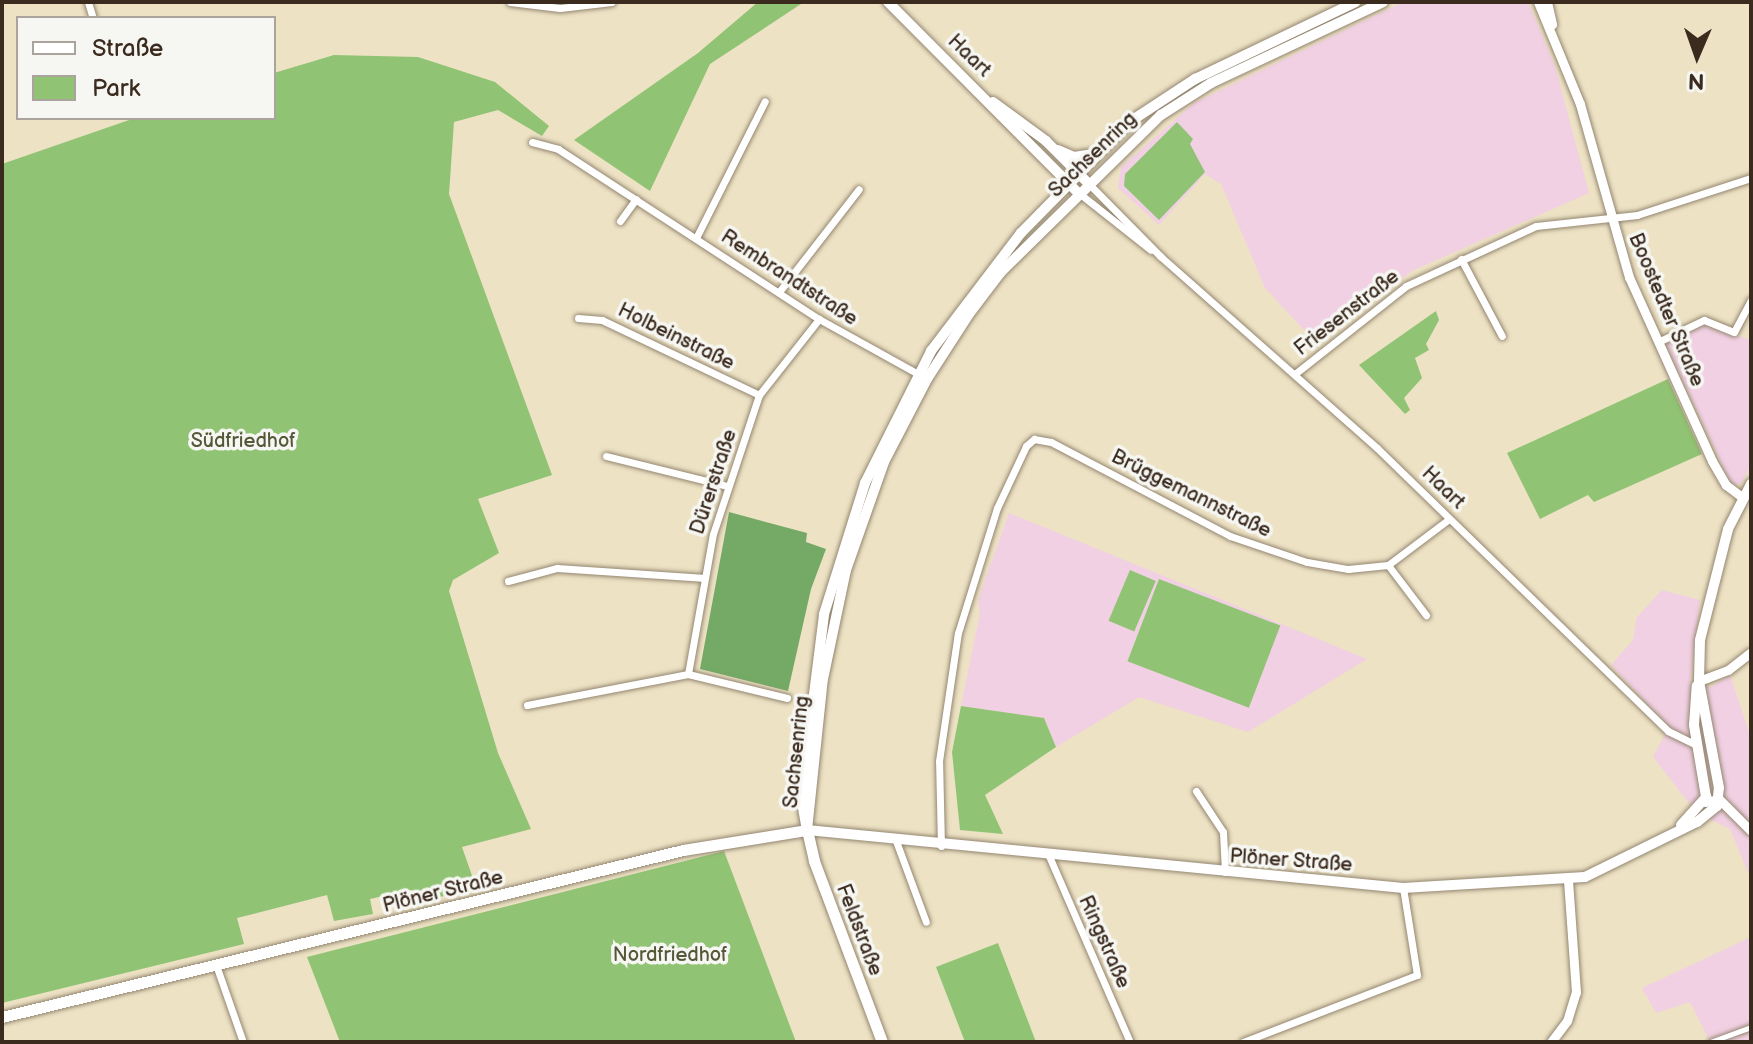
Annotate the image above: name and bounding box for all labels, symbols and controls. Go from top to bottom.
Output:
legend [16,16,276,120]
north arrow [1657,16,1737,96]
street label: Haart [942,30,996,82]
text: Straße [92,34,163,63]
text: N [1687,67,1705,94]
text: Park [92,74,140,103]
street label: Sachsenring [1044,107,1142,203]
street label: Rembrandtstraße [716,225,862,331]
street label: Boostedter Straße [1623,230,1709,390]
street label: Friesenstraße [1290,265,1404,361]
street label: Holbeinstraße [614,298,738,376]
street label: Dürerstraße [686,426,742,538]
park label: Südfriedhof [191,429,295,453]
street label: Brüggemannstraße [1107,445,1275,543]
street label: Haart [1416,462,1470,514]
street label: Sachsenring [779,695,815,809]
street label: Plöner Straße [1229,845,1353,877]
street label: Plöner Straße [380,865,506,919]
street label: Feldstraße [831,881,887,979]
street label: Ringstraße [1073,892,1135,992]
park label: Nordfriedhof [613,943,727,967]

